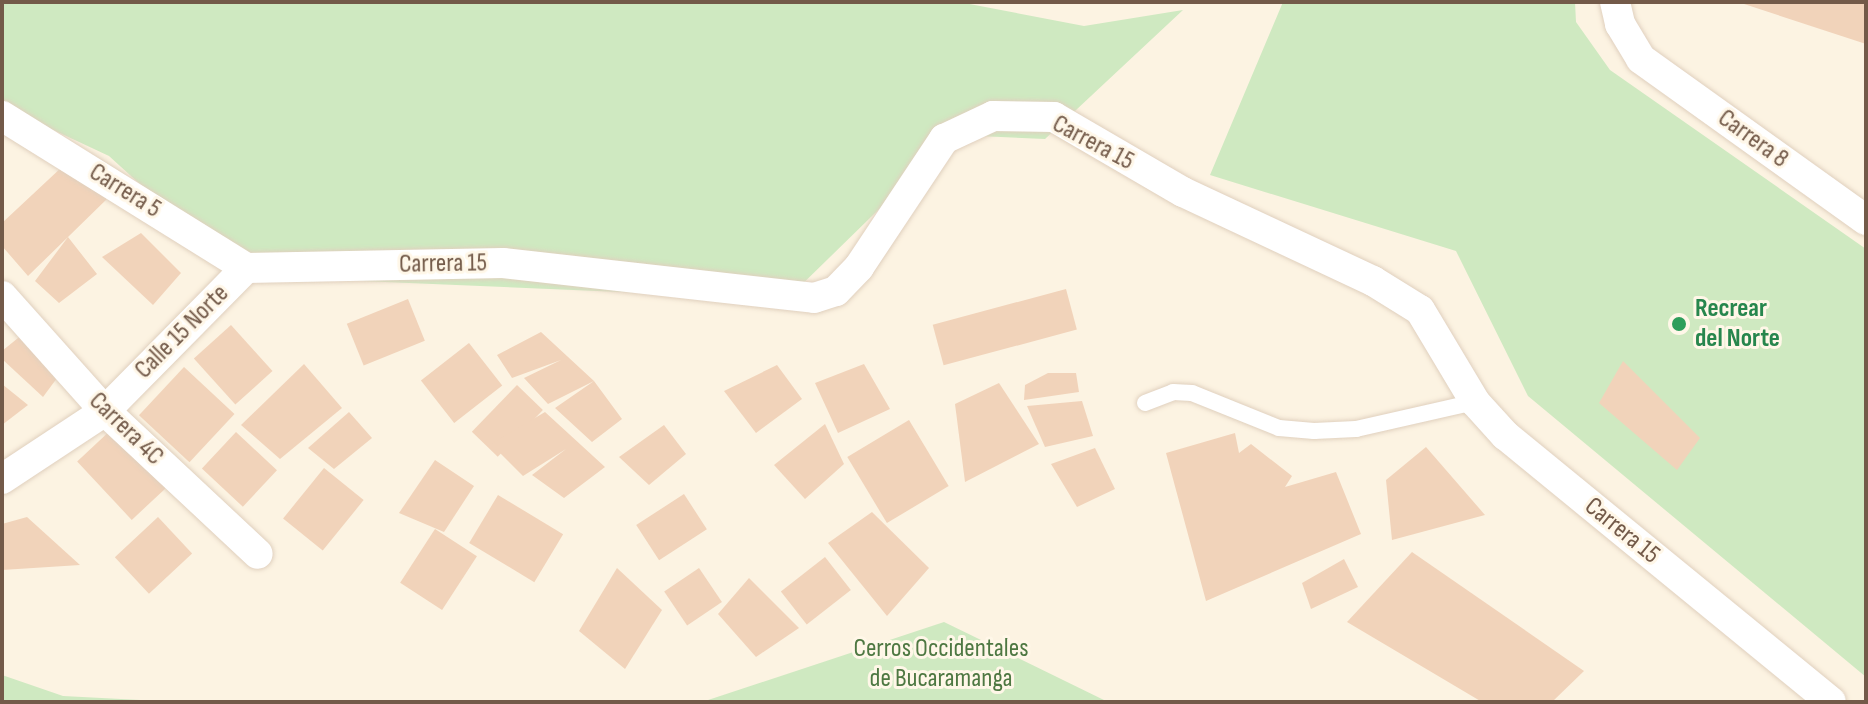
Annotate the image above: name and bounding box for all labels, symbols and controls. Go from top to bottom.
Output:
street label: Carrera 8 [1712,103,1794,175]
street label: Carrera 15 [1047,109,1139,177]
street label: Carrera 5 [83,157,167,225]
street label: Carrera 15 [399,248,487,280]
street label: Calle 15 Norte [129,279,235,385]
place label: Recrear del Norte [1695,293,1780,354]
marker: Recrear del Norte [1670,315,1688,333]
street label: Carrera 4C [82,386,170,472]
street label: Carrera 15 [1578,491,1666,571]
park label: Cerros Occidentales de Bucaramanga [854,633,1028,694]

